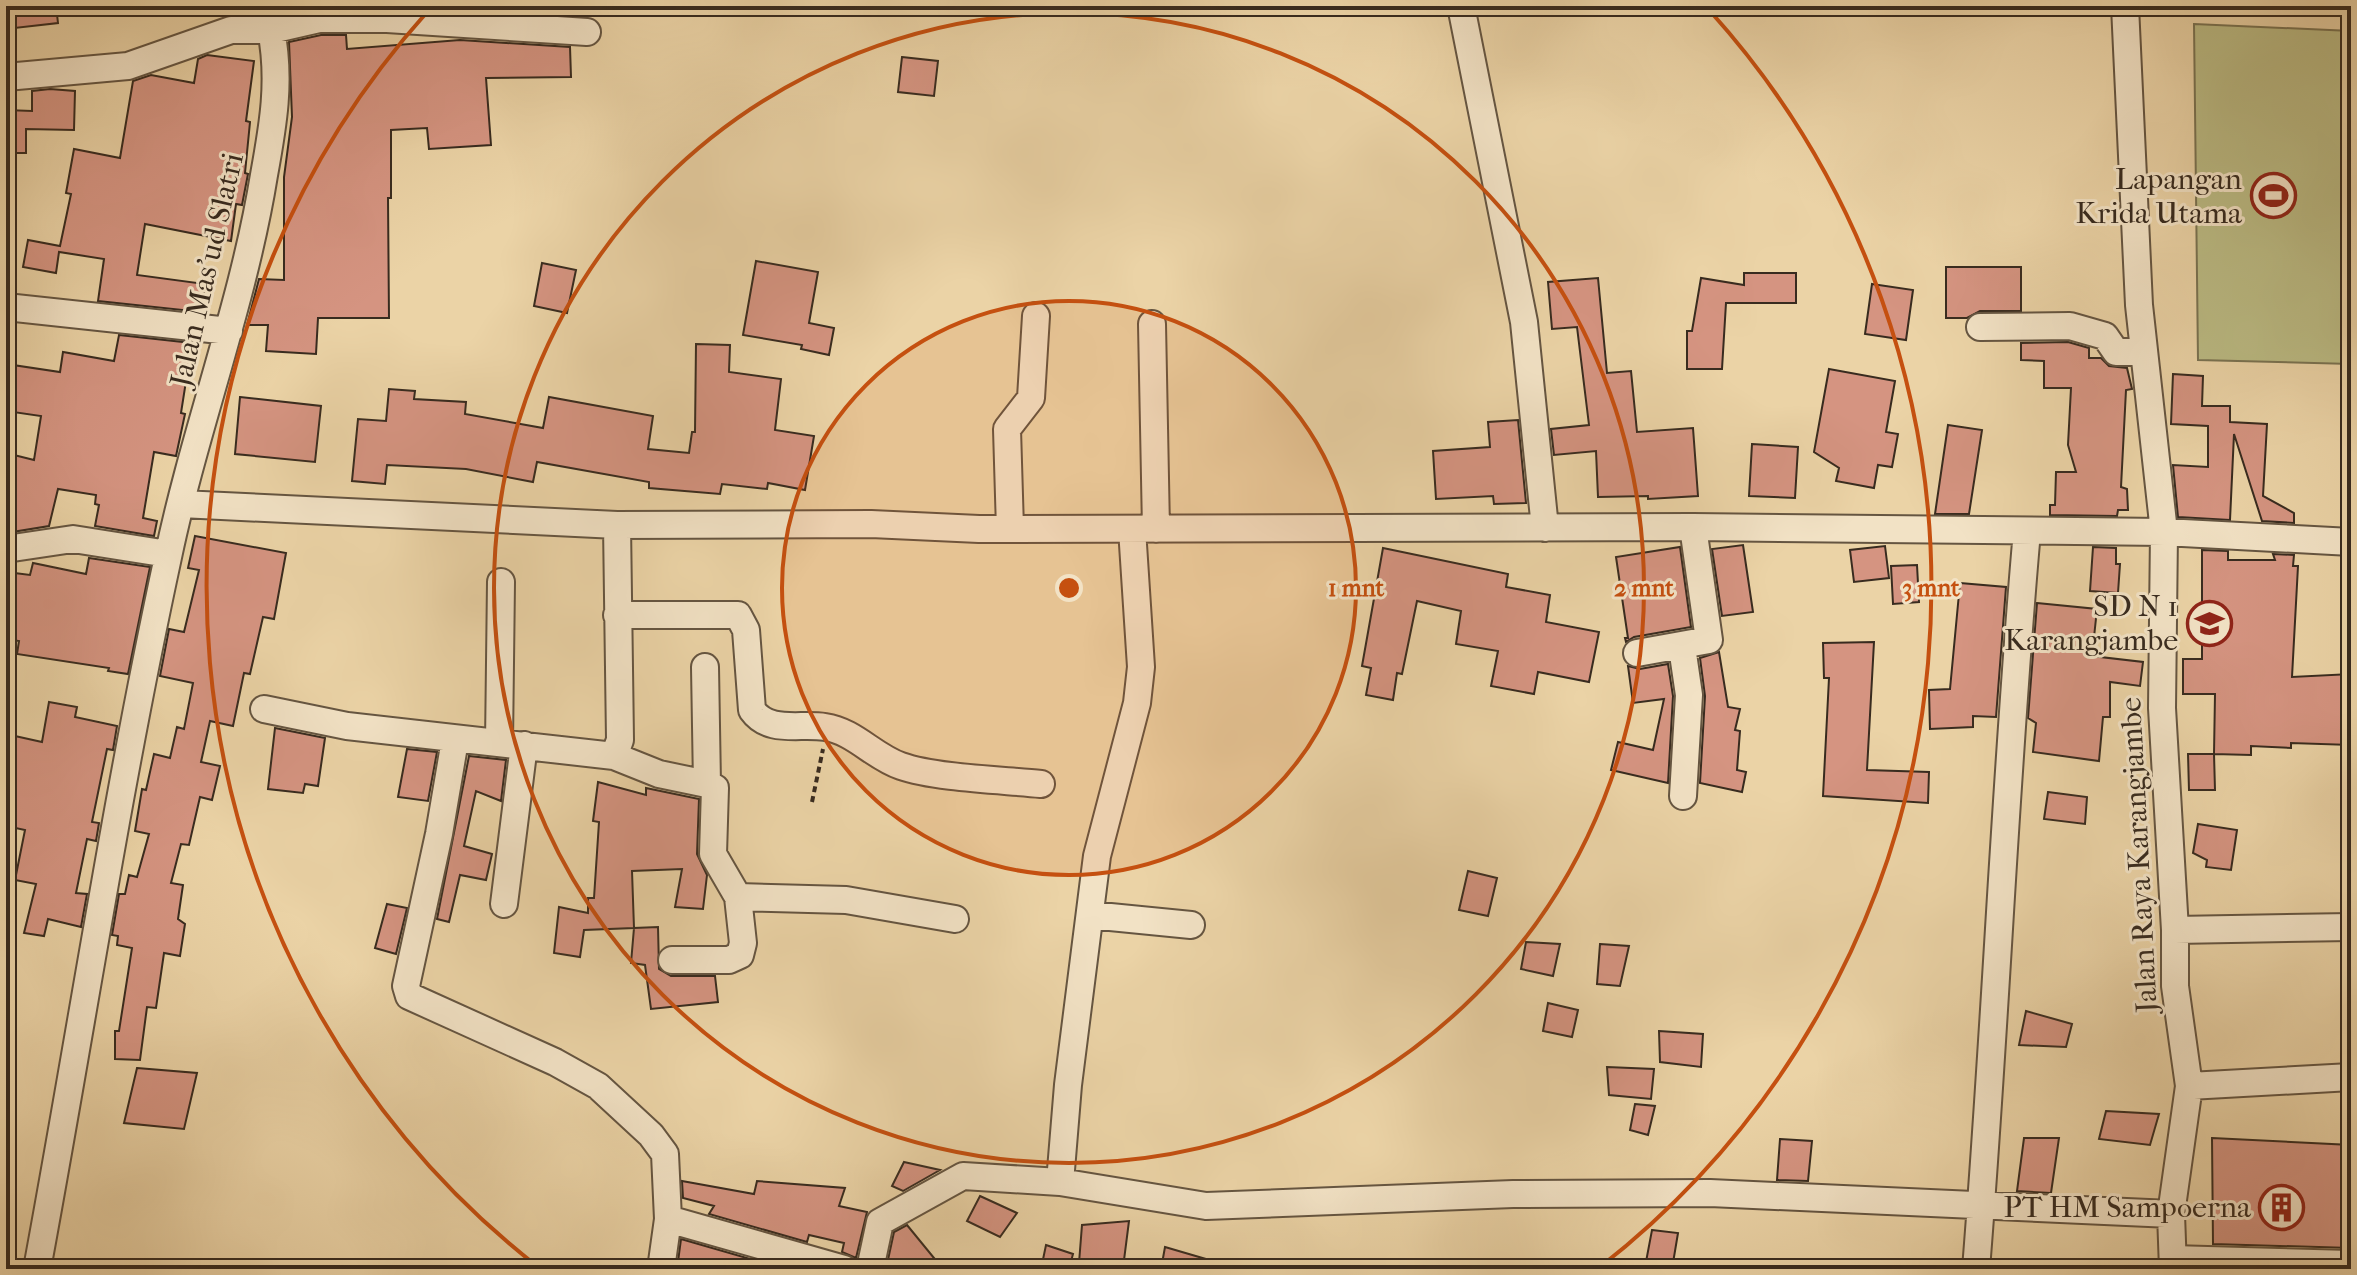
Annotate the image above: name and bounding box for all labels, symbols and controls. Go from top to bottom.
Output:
street label: Jalan Mas'ud Slatri [163,150,251,392]
place label: Lapangan Krida Utama [2075,162,2243,231]
sports icon: Lapangan Krida Utama [2249,172,2297,220]
centre of rings [1055,574,1083,602]
text: 1 mnt [1328,574,1384,602]
text: 2 mnt [1614,574,1674,602]
text: 3 mnt [1902,574,1960,602]
place label: SD N 1 Karangjambe [2004,589,2178,658]
school or university icon: SD N 1 Karangjambe [2185,599,2233,647]
street label: Jalan Raya Karangjambe [2113,696,2165,1016]
building icon: PT HM Sampoerna [2258,1183,2306,1231]
place label: PT HM Sampoerna [2003,1190,2252,1225]

